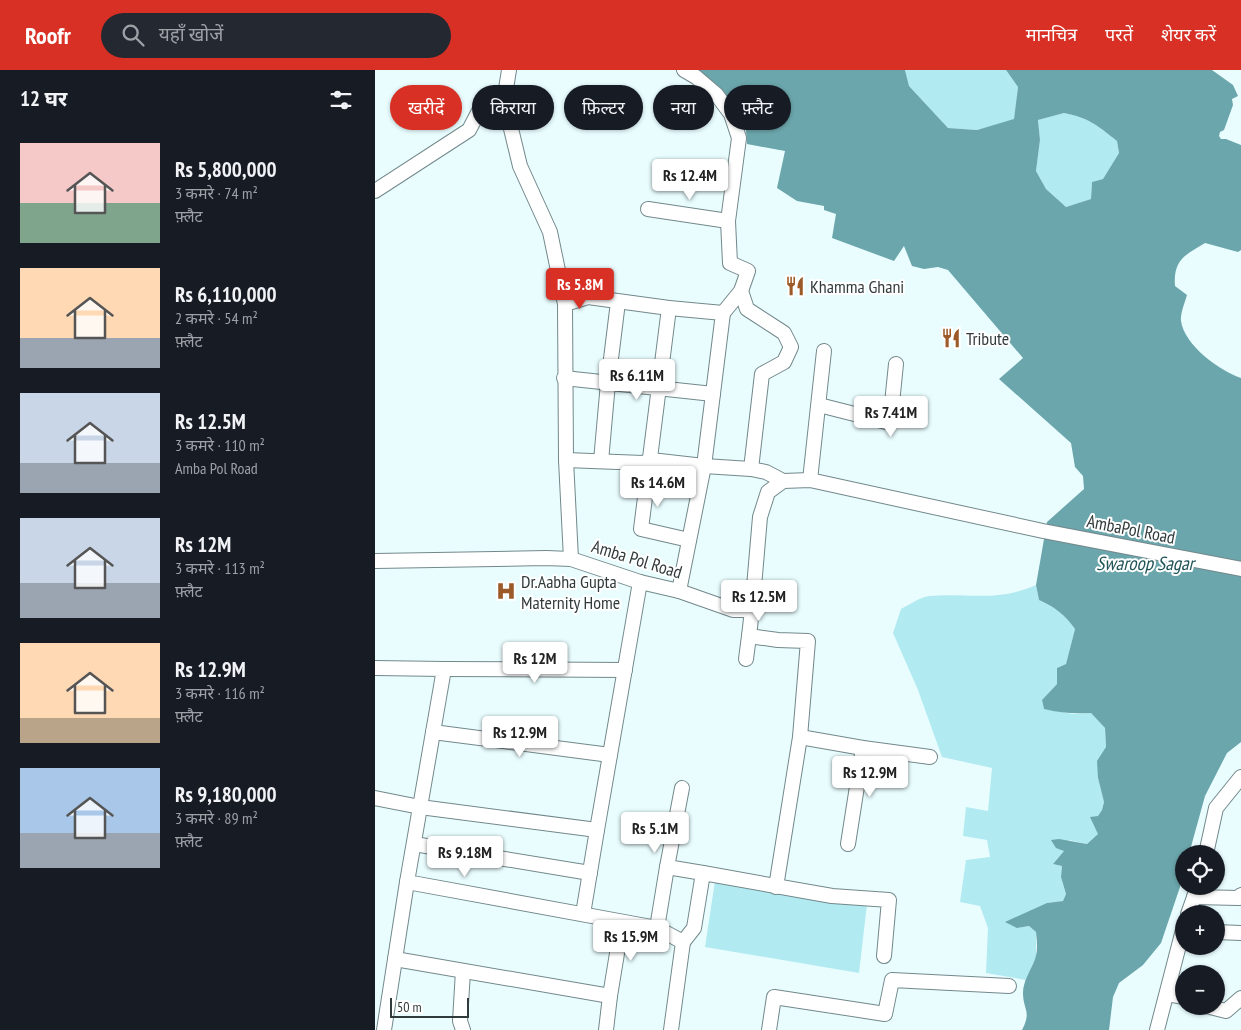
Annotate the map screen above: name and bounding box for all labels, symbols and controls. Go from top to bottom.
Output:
search box [101,13,451,58]
text: Roofr [25,20,71,51]
icon: search [119,21,147,49]
text: यहाँ खोजें [159,22,223,46]
text: मानचित्र [1026,23,1077,46]
text: परतें [1105,23,1133,46]
text: शेयर करें [1161,23,1216,46]
text: 12 घर [20,85,67,112]
chip: खरीदें [390,85,462,130]
chip: किराया [472,85,554,130]
chip: फ़िल्टर [564,85,643,130]
chip: नया [653,85,714,130]
chip: फ़्लैट [724,85,791,130]
icon: filters [327,86,355,114]
text: Rs 5,800,000 [175,156,277,183]
pin: Rs 12.4M [638,158,742,201]
icon: home [60,163,120,223]
text: Rs 12.4M [663,165,717,185]
text: 3 कमरे · 74 m² [175,183,258,203]
text: फ़्लैट [175,206,203,226]
pin: Rs 5.8M [534,268,626,310]
text: Rs 5.8M [557,274,603,294]
restaurant icon: Khamma Ghani [784,275,806,297]
place label: Khamma Ghani [810,275,904,298]
text: Rs 6,110,000 [175,281,277,308]
icon: home [60,288,120,348]
text: 2 कमरे · 54 m² [175,308,258,328]
restaurant icon: Tribute [940,327,962,349]
place label: Tribute [966,327,1009,350]
text: फ़्लैट [175,331,203,351]
pin: Rs 6.11M [585,358,689,401]
text: Rs 6.11M [610,365,664,385]
pin: Rs 7.41M [839,396,943,438]
text: Rs 7.41M [865,402,917,422]
text: Rs 12.5M [175,408,246,435]
icon: home [60,413,120,473]
text: 3 कमरे · 110 m² [175,435,265,455]
text: Amba Pol Road [175,458,258,478]
pin: Rs 14.6M [606,466,710,508]
text: Rs 14.6M [631,472,685,492]
street label: AmbaPol Road [1085,509,1177,549]
text: Rs 12M [175,531,231,558]
street label: Amba Pol Road [589,534,685,584]
icon: home [60,538,120,598]
water label: Swaroop Sagar [1096,551,1197,575]
text: 3 कमरे · 113 m² [175,558,265,578]
place label: Dr.Aabha Gupta Maternity Home [521,570,620,614]
hospital icon: Dr.Aabha Gupta Maternity Home [495,580,517,602]
pin: Rs 12.5M [707,580,811,622]
text: फ़्लैट [175,581,203,601]
text: Rs 12.5M [732,586,786,606]
pin: Rs 12M [494,642,576,684]
text: Rs 12M [514,648,556,668]
text: Rs 12.9M [175,656,246,683]
icon: home [60,663,120,723]
text: 3 कमरे · 116 m² [175,683,265,703]
text: फ़्लैट [175,706,203,726]
pin: Rs 12.9M [468,716,572,758]
text: Rs 12.9M [493,722,547,742]
pin: Rs 12.9M [818,756,922,798]
text: Rs 12.9M [843,762,897,782]
text: Rs 9,180,000 [175,781,277,808]
icon: home [60,788,120,848]
text: 3 कमरे · 89 m² [175,808,258,828]
pin: Rs 5.1M [609,812,701,854]
text: Rs 5.1M [632,818,678,838]
text: फ़्लैट [175,831,203,851]
pin: Rs 9.18M [413,836,517,878]
text: Rs 9.18M [438,842,492,862]
map controls [1175,845,1225,1015]
button: locate [1175,845,1225,895]
button: + [1175,905,1225,955]
pin: Rs 15.9M [579,920,683,962]
text: Rs 15.9M [604,926,658,946]
button: − [1175,965,1225,1015]
scale bar [390,995,469,1018]
text: 50 m [397,998,422,1016]

